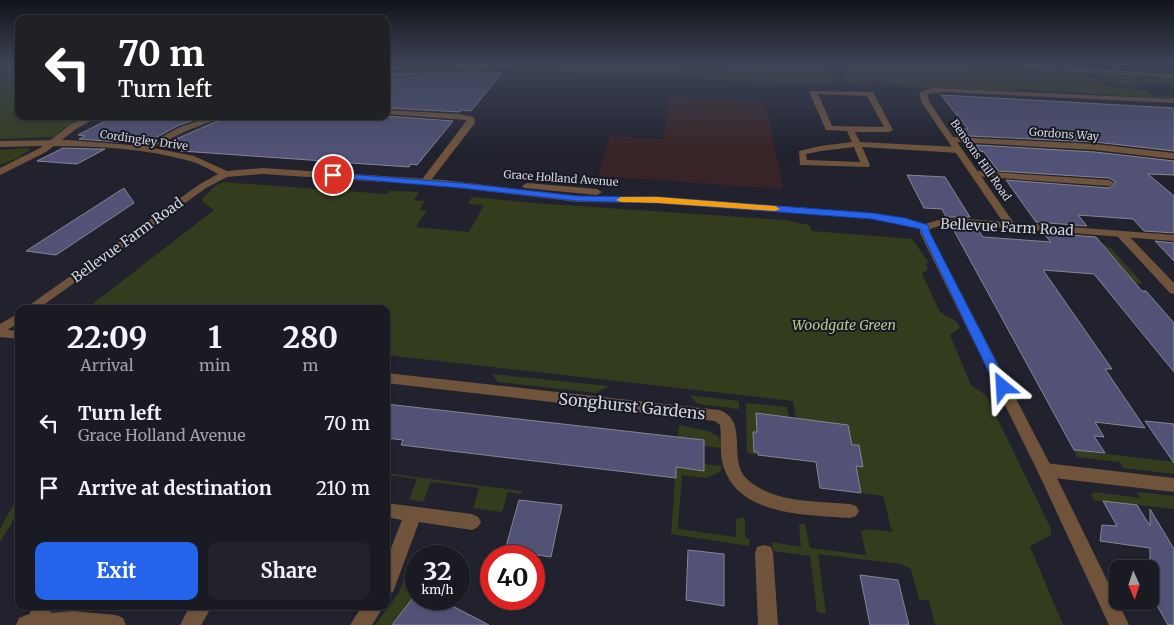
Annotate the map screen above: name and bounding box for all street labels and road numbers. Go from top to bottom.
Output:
street label: Bensons Hill Road [948,117,1015,204]
street label: Gordons Way [1028,125,1100,143]
street label: Cordingley Drive [99,127,189,153]
street label: Grace Holland Avenue [503,167,619,189]
street label: Bellevue Farm Road [68,193,187,287]
street label: Bellevue Farm Road [940,215,1075,240]
street label: Songhurst Gardens [558,388,706,424]

